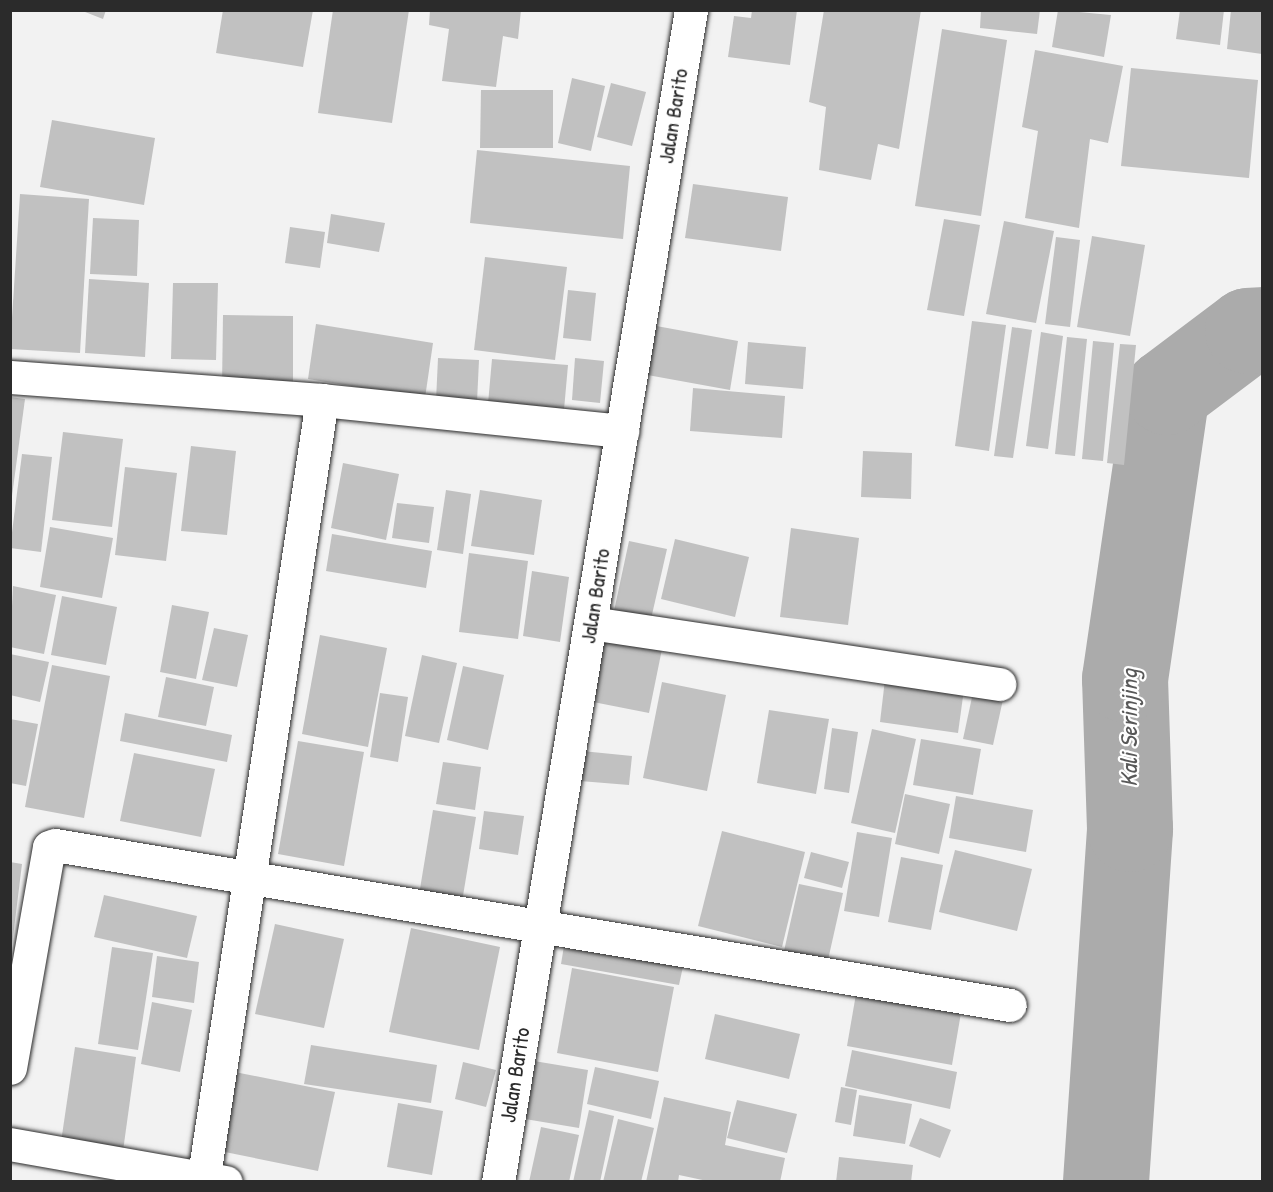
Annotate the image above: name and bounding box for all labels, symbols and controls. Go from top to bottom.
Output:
street label: Jalan Barito [652,67,694,165]
street label: Jalan Barito [574,547,616,645]
water label: Kali Serinjing [1115,669,1143,787]
street label: Jalan Barito [494,1026,536,1124]

